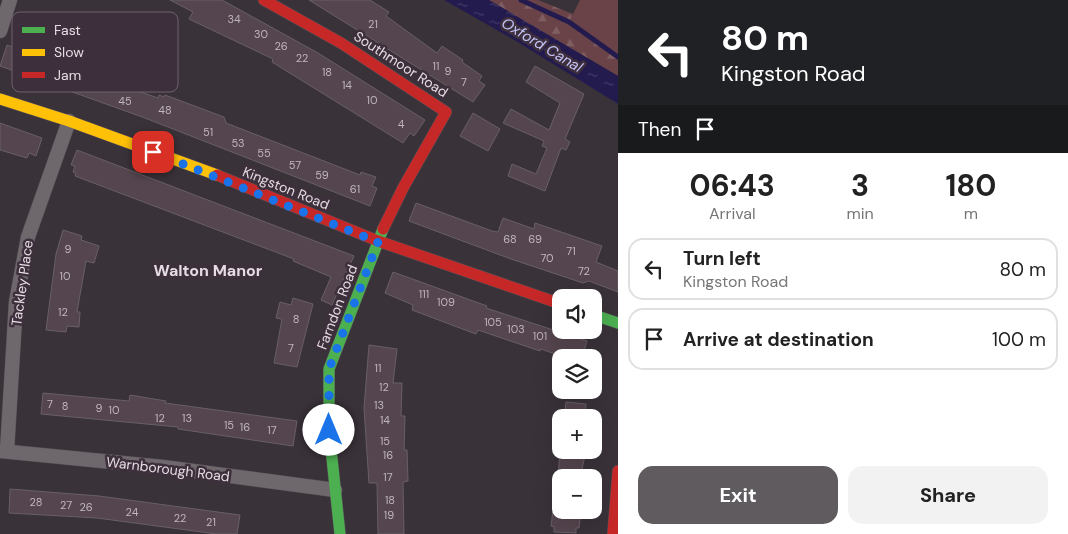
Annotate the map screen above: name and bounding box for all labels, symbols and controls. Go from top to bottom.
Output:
legend [12,12,178,92]
house number: 34 [227,12,241,26]
water label: Oxford Canal [498,13,587,77]
text: 80 m [721,15,809,61]
house number: 21 [368,17,378,31]
icon: left [638,20,703,85]
text: Fast [54,21,81,39]
house number: 30 [254,27,268,41]
street label: Southmoor Road [351,27,451,101]
house number: 26 [274,39,288,53]
text: Slow [54,43,84,61]
house number: 22 [296,51,308,65]
house number: 11 [433,59,439,73]
text: Kingston Road [721,59,866,88]
house number: 9 [445,64,452,78]
house number: 18 [322,65,332,79]
text: Jam [54,66,81,84]
house number: 7 [461,75,467,89]
house number: 14 [342,78,352,92]
house number: 10 [367,93,377,107]
house number: 45 [118,94,132,108]
house number: 48 [158,103,172,117]
icon: arrive [691,115,719,143]
house number: 4 [398,117,405,131]
text: Then [638,117,681,142]
house number: 51 [203,125,213,139]
pin [132,131,174,173]
house number: 53 [231,136,245,150]
icon: arrive [139,138,167,166]
house number: 55 [257,146,271,160]
house number: 57 [289,158,301,172]
street label: Kingston Road [240,162,332,214]
text: 06:43 [690,166,775,205]
text: 3 [851,166,869,205]
text: 180 [945,166,996,205]
house number: 59 [315,168,329,182]
house number: 61 [350,182,360,196]
text: Arrival [709,203,756,224]
text: min [847,203,874,224]
text: m [964,203,978,224]
house number: 68 [503,232,517,246]
house number: 69 [528,232,542,246]
street label: Tackley Place [7,239,37,327]
house number: 9 [65,242,72,256]
house number: 71 [566,244,576,258]
text: Turn left [683,246,761,271]
house number: 70 [540,251,554,265]
icon: left [640,255,668,283]
text: 80 m [999,257,1046,282]
district label: Walton Manor [154,260,263,281]
street label: Farndon Road [313,262,361,352]
house number: 72 [578,264,590,278]
house number: 10 [60,269,70,283]
text: Kingston Road [683,271,788,292]
house number: 111 [419,287,429,301]
map controls [552,289,602,519]
button: sound [552,289,602,339]
house number: 109 [437,295,455,309]
house number: 12 [58,305,68,319]
house number: 8 [293,312,299,326]
house number: 105 [484,315,502,329]
house number: 103 [507,322,525,336]
icon: arrive [640,325,668,353]
text: Arrive at destination [683,327,874,352]
text: 100 m [992,327,1046,352]
house number: 101 [533,329,547,343]
house number: 7 [288,341,294,355]
button: layers [552,349,602,399]
house number: 11 [375,361,381,375]
house number: 12 [379,380,389,394]
house number: 7 [47,397,53,411]
house number: 13 [374,398,384,412]
house number: 8 [62,399,68,413]
house number: 9 [96,401,103,415]
house number: 10 [109,403,119,417]
position arrow [302,403,354,455]
button: + [552,409,602,459]
house number: 12 [155,411,165,425]
house number: 13 [182,411,192,425]
house number: 14 [380,413,390,427]
house number: 15 [224,418,234,432]
house number: 16 [240,420,250,434]
house number: 17 [267,423,277,437]
house number: 15 [380,434,390,448]
house number: 16 [383,448,393,462]
street label: Warnborough Road [105,452,231,486]
button: Exit [638,466,838,524]
button: Share [848,466,1048,524]
button: − [552,469,602,519]
house number: 17 [383,470,393,484]
house number: 18 [385,493,395,507]
house number: 28 [30,495,42,509]
house number: 27 [60,498,72,512]
house number: 26 [79,500,93,514]
house number: 24 [126,505,139,519]
house number: 19 [384,508,394,522]
house number: 22 [174,511,186,525]
house number: 21 [206,515,216,529]

